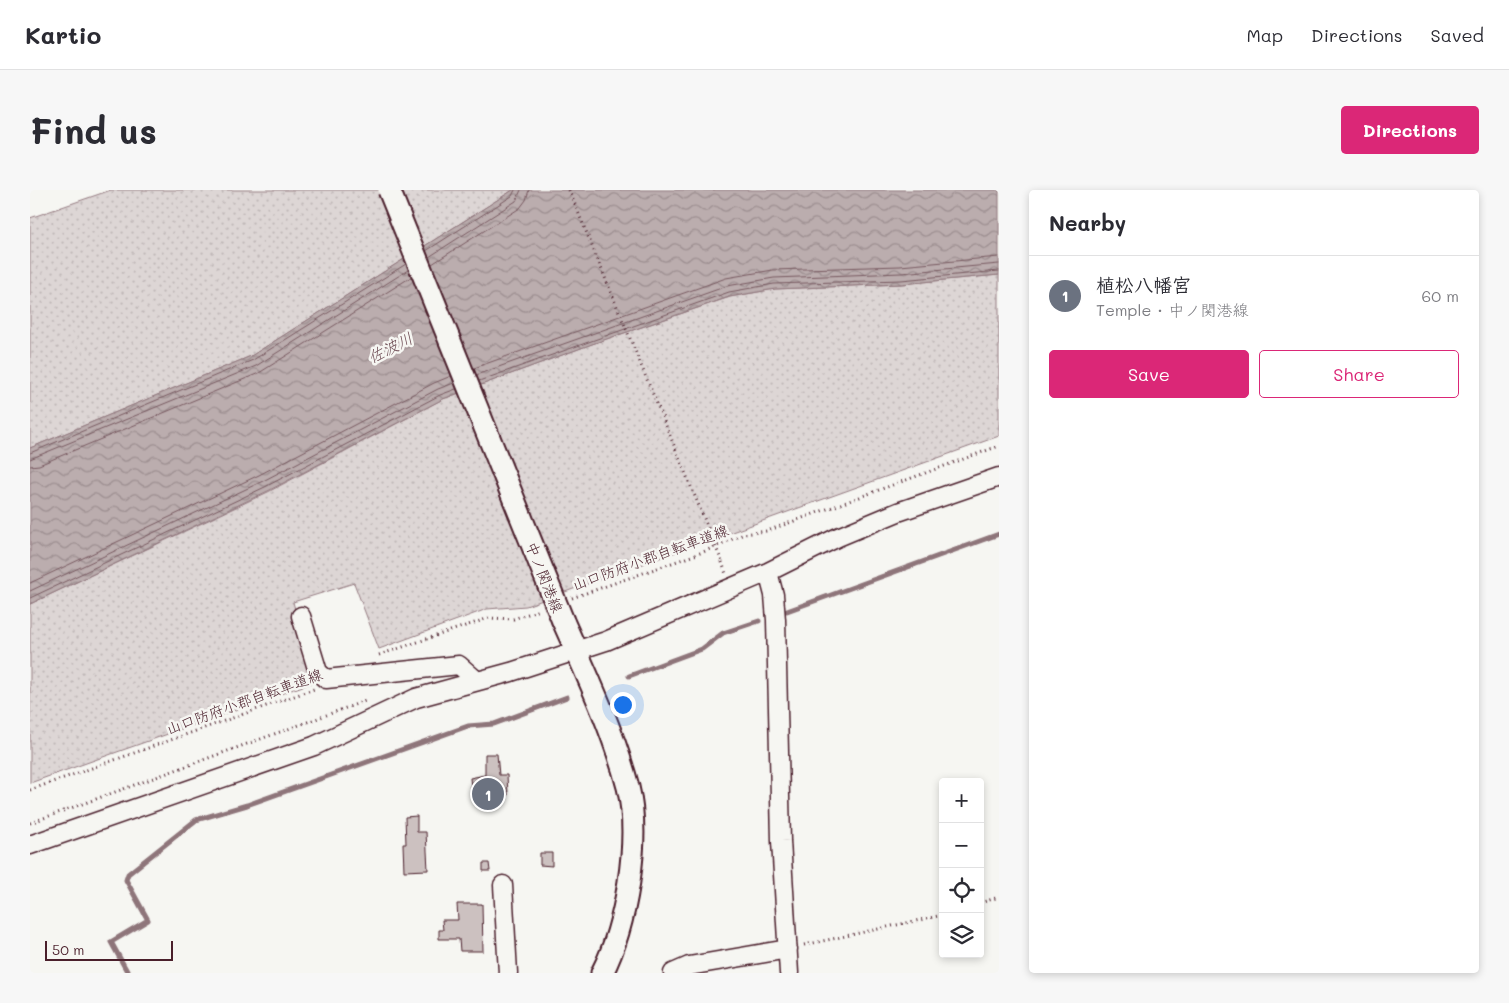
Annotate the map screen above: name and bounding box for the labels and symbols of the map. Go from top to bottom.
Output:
water label: 佐波川 [364,327,416,367]
street label: 山口防府小郡自転車道線 [569,519,731,595]
street label: 中ノ関港線 [522,538,568,616]
street label: 山口防府小郡自転車道線 [163,663,325,739]
your location [610,692,636,718]
pin: 1 [472,775,504,813]
scale bar [45,938,172,961]

